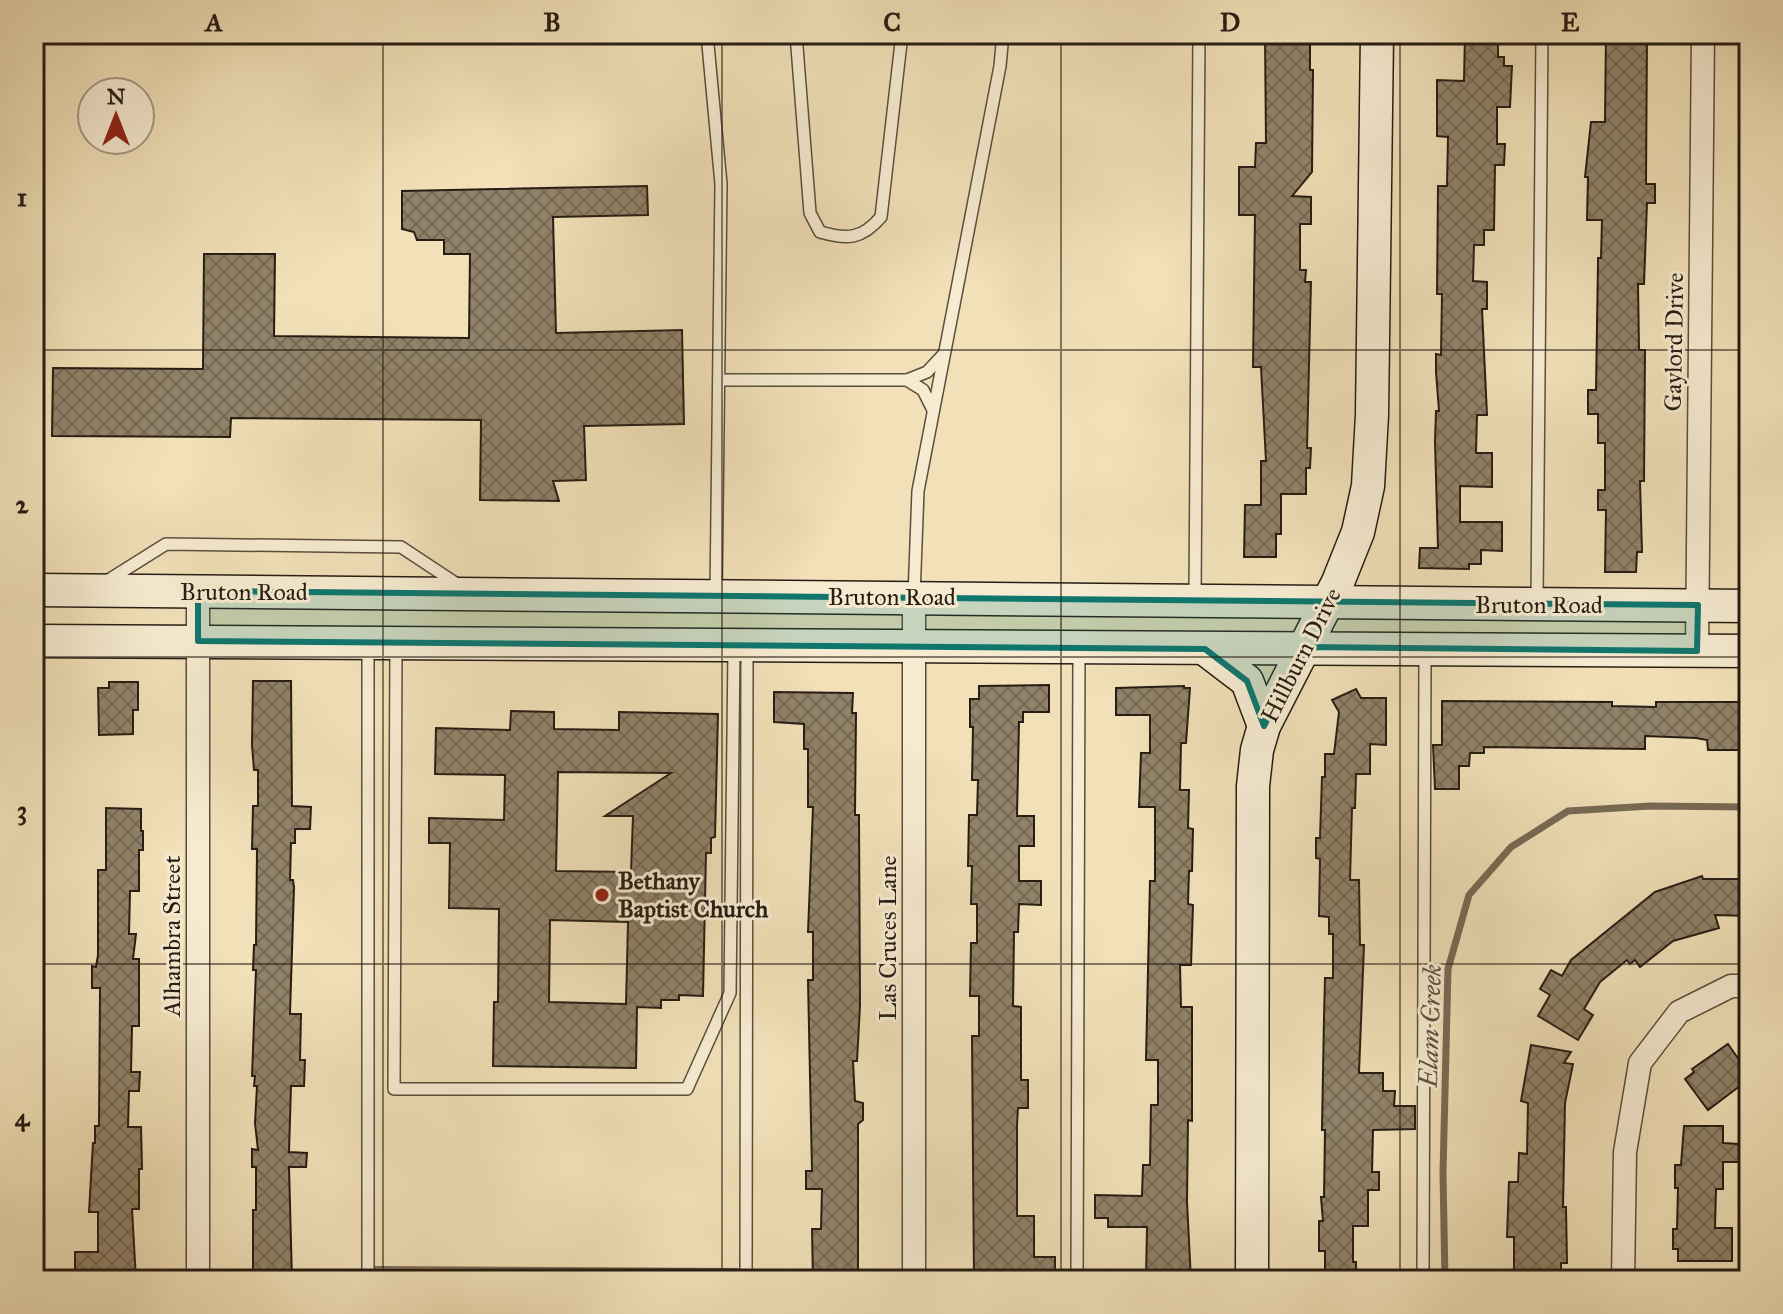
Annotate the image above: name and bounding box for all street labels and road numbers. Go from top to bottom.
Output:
street label: Gaylord Drive [1658,272,1690,412]
street label: Bruton Road [180,577,308,607]
street label: Bruton Road [828,582,956,612]
street label: Hillburn Drive [1254,583,1348,727]
street label: Bruton Road [1475,590,1603,620]
street label: Alhambra Street [157,855,187,1018]
street label: Las Cruces Lane [873,856,903,1020]

